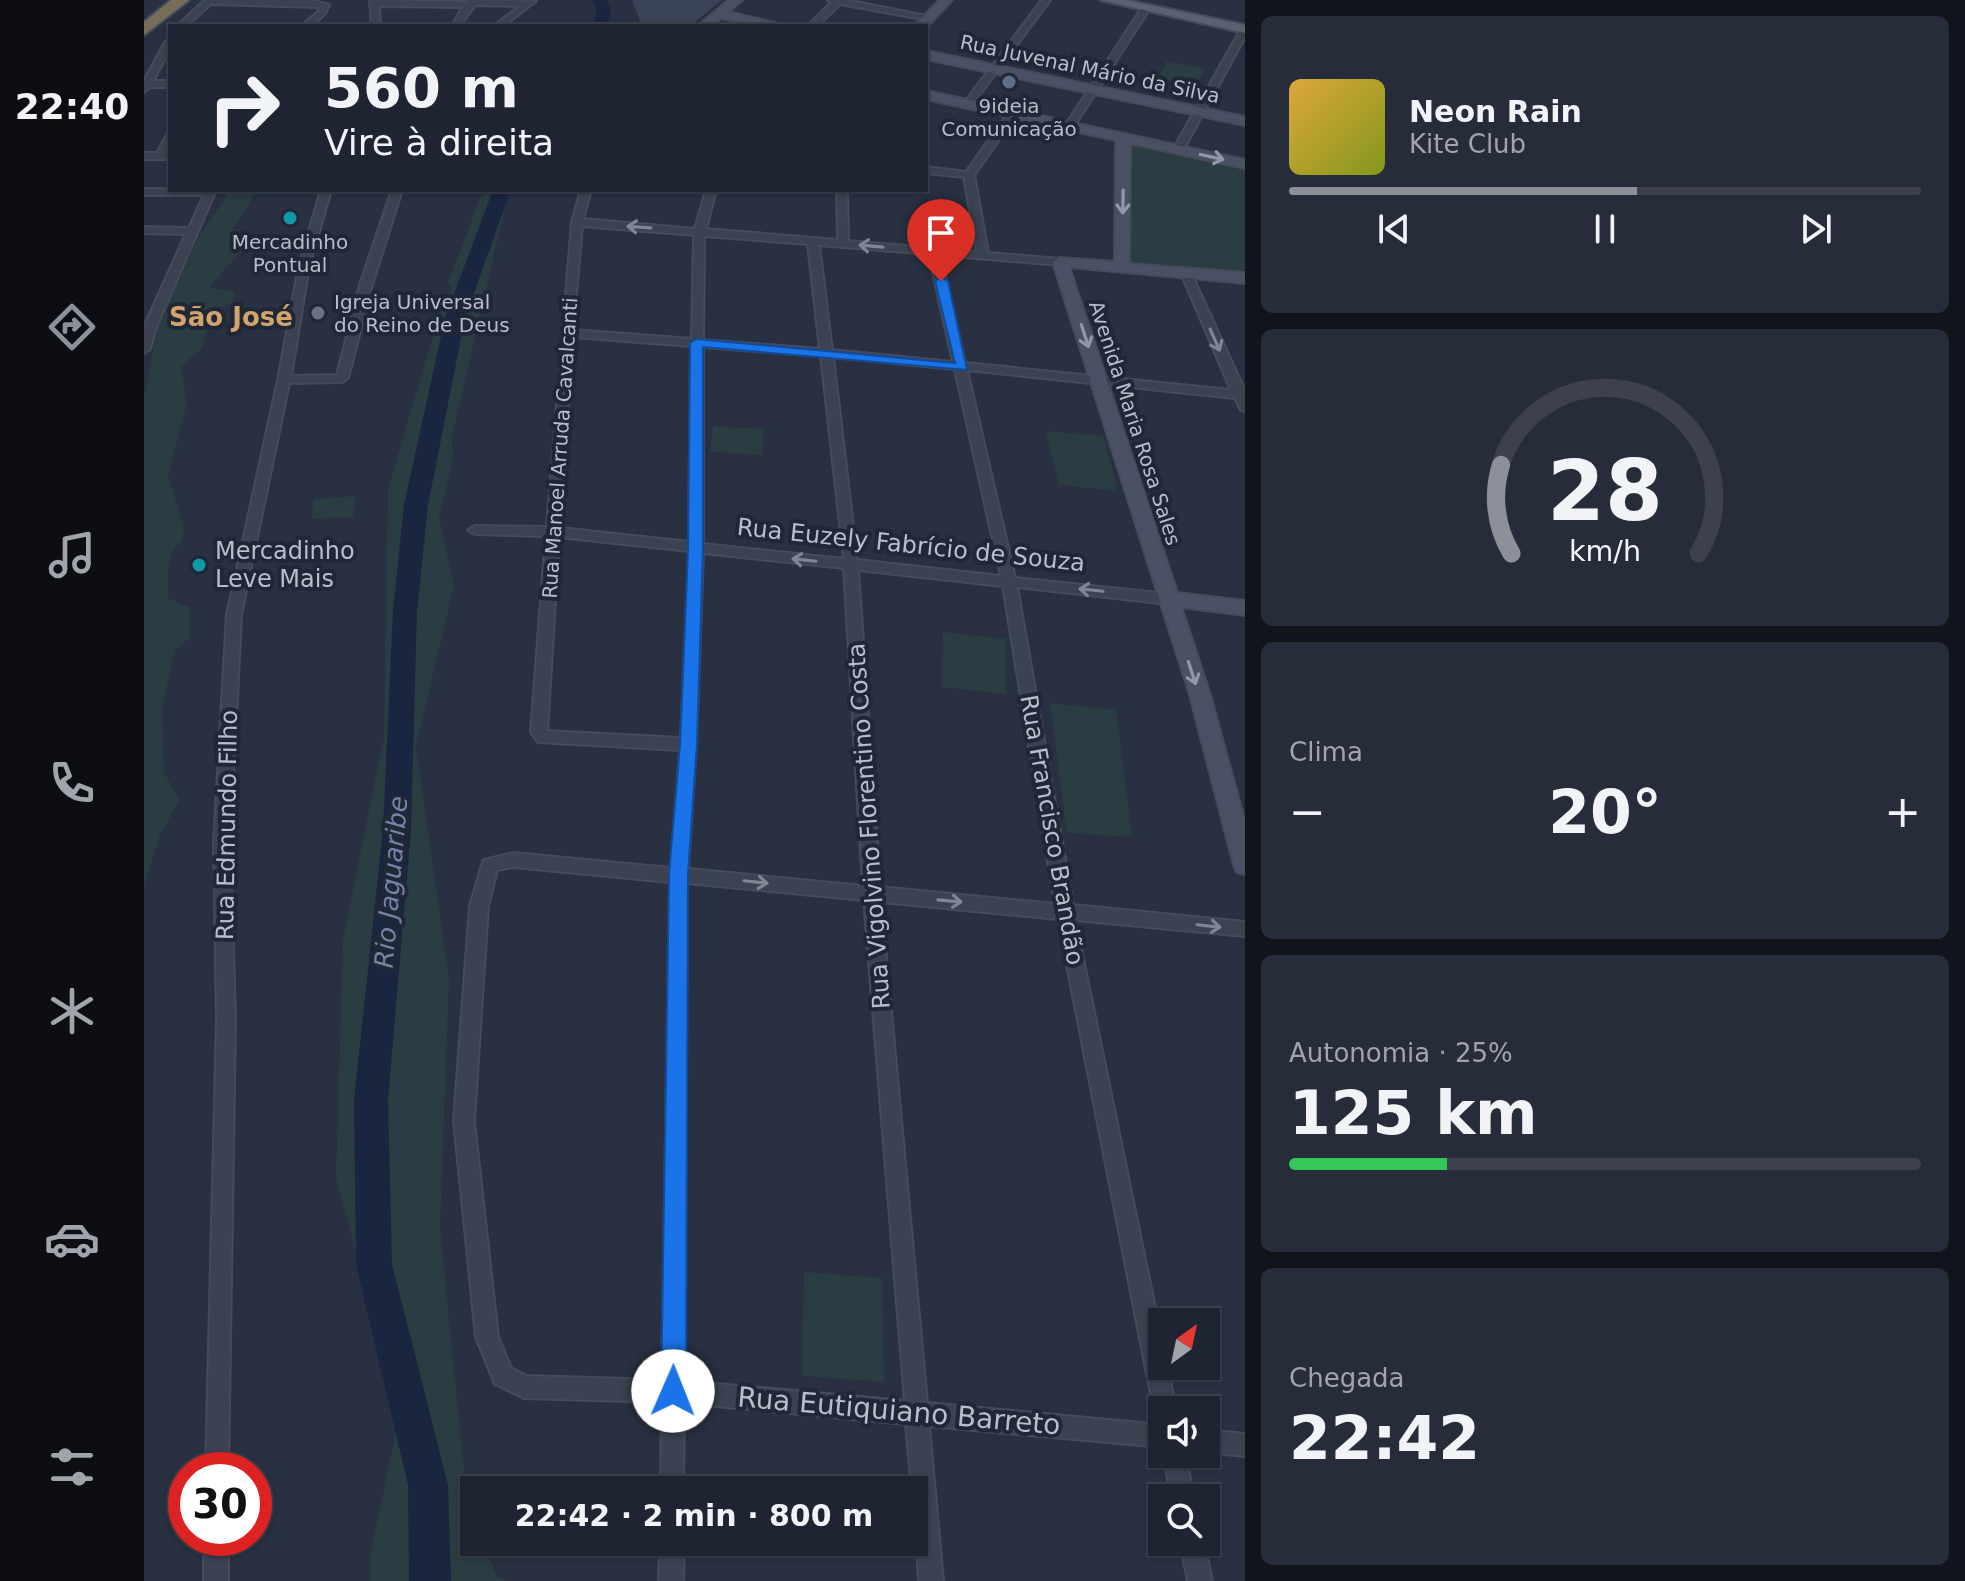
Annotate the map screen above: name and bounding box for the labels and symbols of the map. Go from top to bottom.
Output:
street label: Rua Juvenal Mário da Silva [958,30,1222,108]
marker: 9ideia Comunicação [1000,73,1018,91]
place label: 9ideia Comunicação [941,94,1077,141]
one-way arrow [1198,150,1224,165]
one-way arrow [1115,188,1130,215]
pin [907,199,975,281]
marker: Mercadinho Pontual [281,209,299,227]
one-way arrow [626,219,653,234]
place label: Mercadinho Pontual [232,230,348,277]
one-way arrow [858,238,885,253]
place label: Igreja Universal do Reino de Deus [334,290,510,337]
street label: Rua Manoel Arruda Cavalcanti [537,297,583,599]
street label: Avenida Maria Rosa Sales [1084,298,1186,548]
district label: São José [169,302,293,332]
marker: Igreja Universal do Reino de Deus [309,304,327,322]
one-way arrow [1078,323,1093,348]
one-way arrow [1209,327,1224,352]
street label: Rua Euzely Fabrício de Souza [736,513,1086,577]
place label: Mercadinho Leve Mais [215,537,355,593]
one-way arrow [791,552,818,567]
marker: Mercadinho Leve Mais [190,556,208,574]
one-way arrow [1078,583,1104,598]
street label: Rua Vigolvino Florentino Costa [842,642,896,1010]
one-way arrow [1186,660,1201,685]
street label: Rua Francisco Brandão [1014,693,1090,967]
street label: Rua Edmundo Filho [211,710,243,940]
water label: Rio Jaguaribe [369,795,413,969]
one-way arrow [742,875,769,890]
one-way arrow [936,894,963,909]
one-way arrow [1195,918,1222,933]
north arrow [1148,1308,1220,1380]
position arrow [631,1349,715,1433]
street label: Rua Eutiquiano Barreto [736,1380,1062,1442]
speed limit sign: 30 [168,1452,272,1556]

